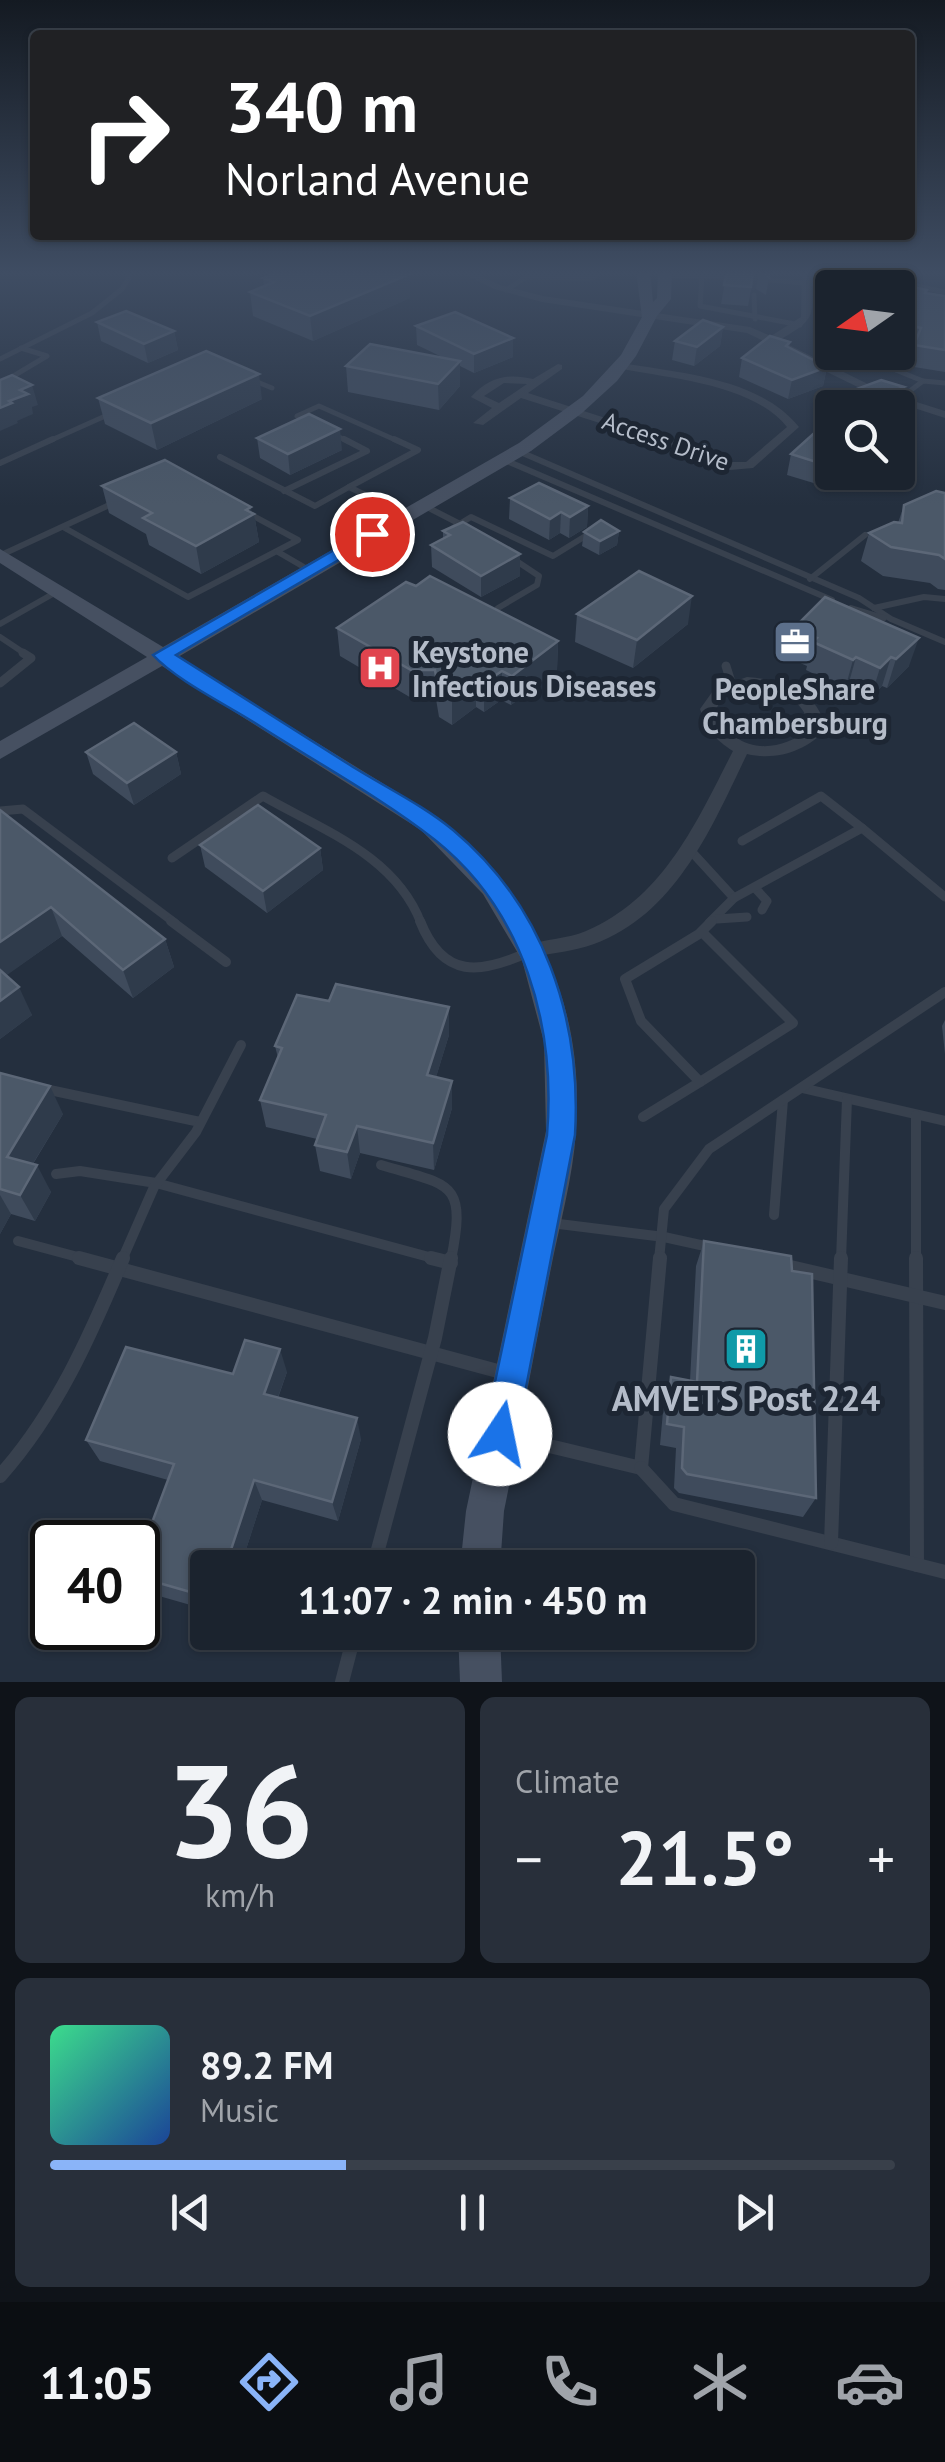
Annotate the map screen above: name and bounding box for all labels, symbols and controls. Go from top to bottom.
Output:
text: 340 m [225,61,418,151]
icon: right [60,70,190,200]
text: Norland Avenue [225,149,530,207]
north arrow [815,270,915,370]
map controls [815,270,915,490]
button: search [815,390,915,490]
street label: Access Drive [598,404,734,478]
pin [330,492,415,577]
icon: arrive [345,507,400,562]
office icon: PeopleShare Chambersburg [772,619,818,665]
place label: Keystone Infectious Diseases [412,632,656,705]
hospital icon: Keystone Infectious Diseases [357,645,403,691]
place label: PeopleShare Chambersburg [702,669,888,742]
building icon: AMVETS Post 224 [723,1326,769,1372]
place label: AMVETS Post 224 [612,1375,881,1421]
position arrow [448,1382,552,1486]
speed limit sign: 40 [30,1520,160,1650]
text: 11:07 · 2 min · 450 m [298,1575,647,1624]
text: 36 [166,1725,314,1893]
text: Climate [515,1760,620,1802]
text: 21.5° [616,1809,794,1906]
text: − [515,1823,543,1894]
text: + [867,1823,895,1894]
text: km/h [205,1874,275,1916]
text: 89.2 FM [200,2040,333,2089]
text: Music [200,2089,279,2131]
icon: previous [163,2185,218,2240]
icon: pause [445,2185,500,2240]
icon: next [727,2185,782,2240]
icon: directions [234,2347,304,2417]
icon: music [384,2347,454,2417]
icon: phone [535,2347,605,2417]
icon: climate [685,2347,755,2417]
icon: car [835,2347,905,2417]
text: 11:05 [40,2353,154,2411]

